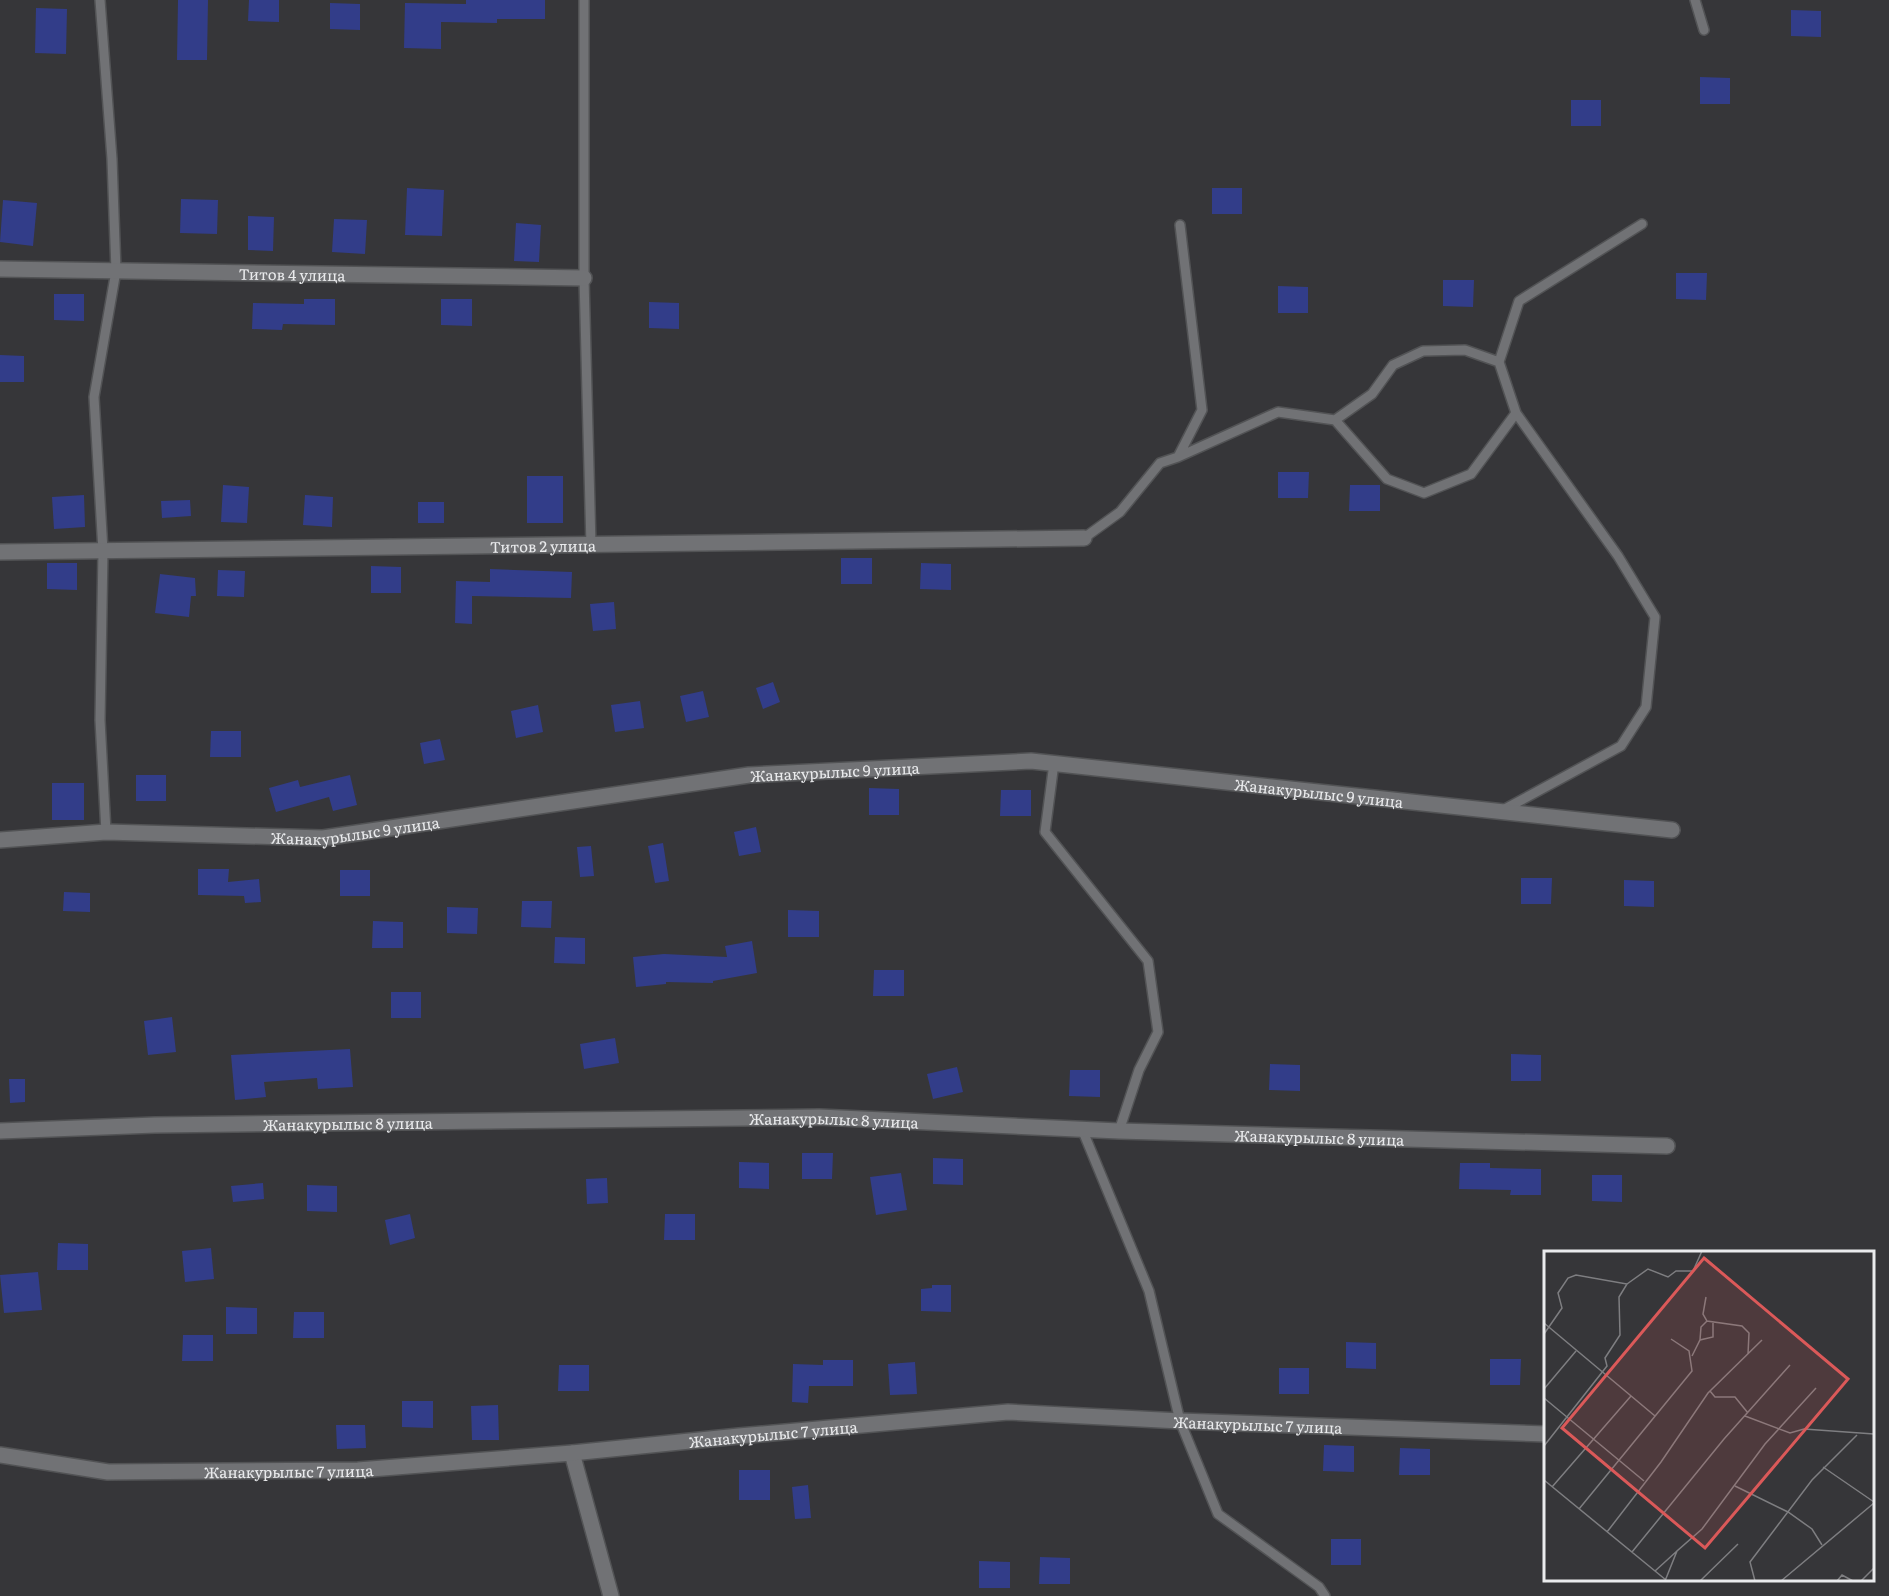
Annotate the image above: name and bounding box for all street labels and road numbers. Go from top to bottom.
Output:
street label: Титов 4 улица [238,261,346,286]
street label: Титов 2 улица [490,533,597,557]
street label: Жанакурылыс 9 улица [750,755,921,786]
street label: Жанакурылыс 9 улица [1233,771,1405,813]
street label: Жанакурылыс 9 улица [271,809,442,850]
street label: Жанакурылыс 8 улица [749,1105,920,1133]
street label: Жанакурылыс 8 улица [263,1110,434,1135]
street label: Жанакурылыс 8 улица [1234,1123,1406,1150]
street label: Жанакурылыс 7 улица [1173,1409,1344,1438]
street label: Жанакурылыс 7 улица [688,1414,859,1453]
street label: Жанакурылыс 7 улица [204,1457,375,1483]

